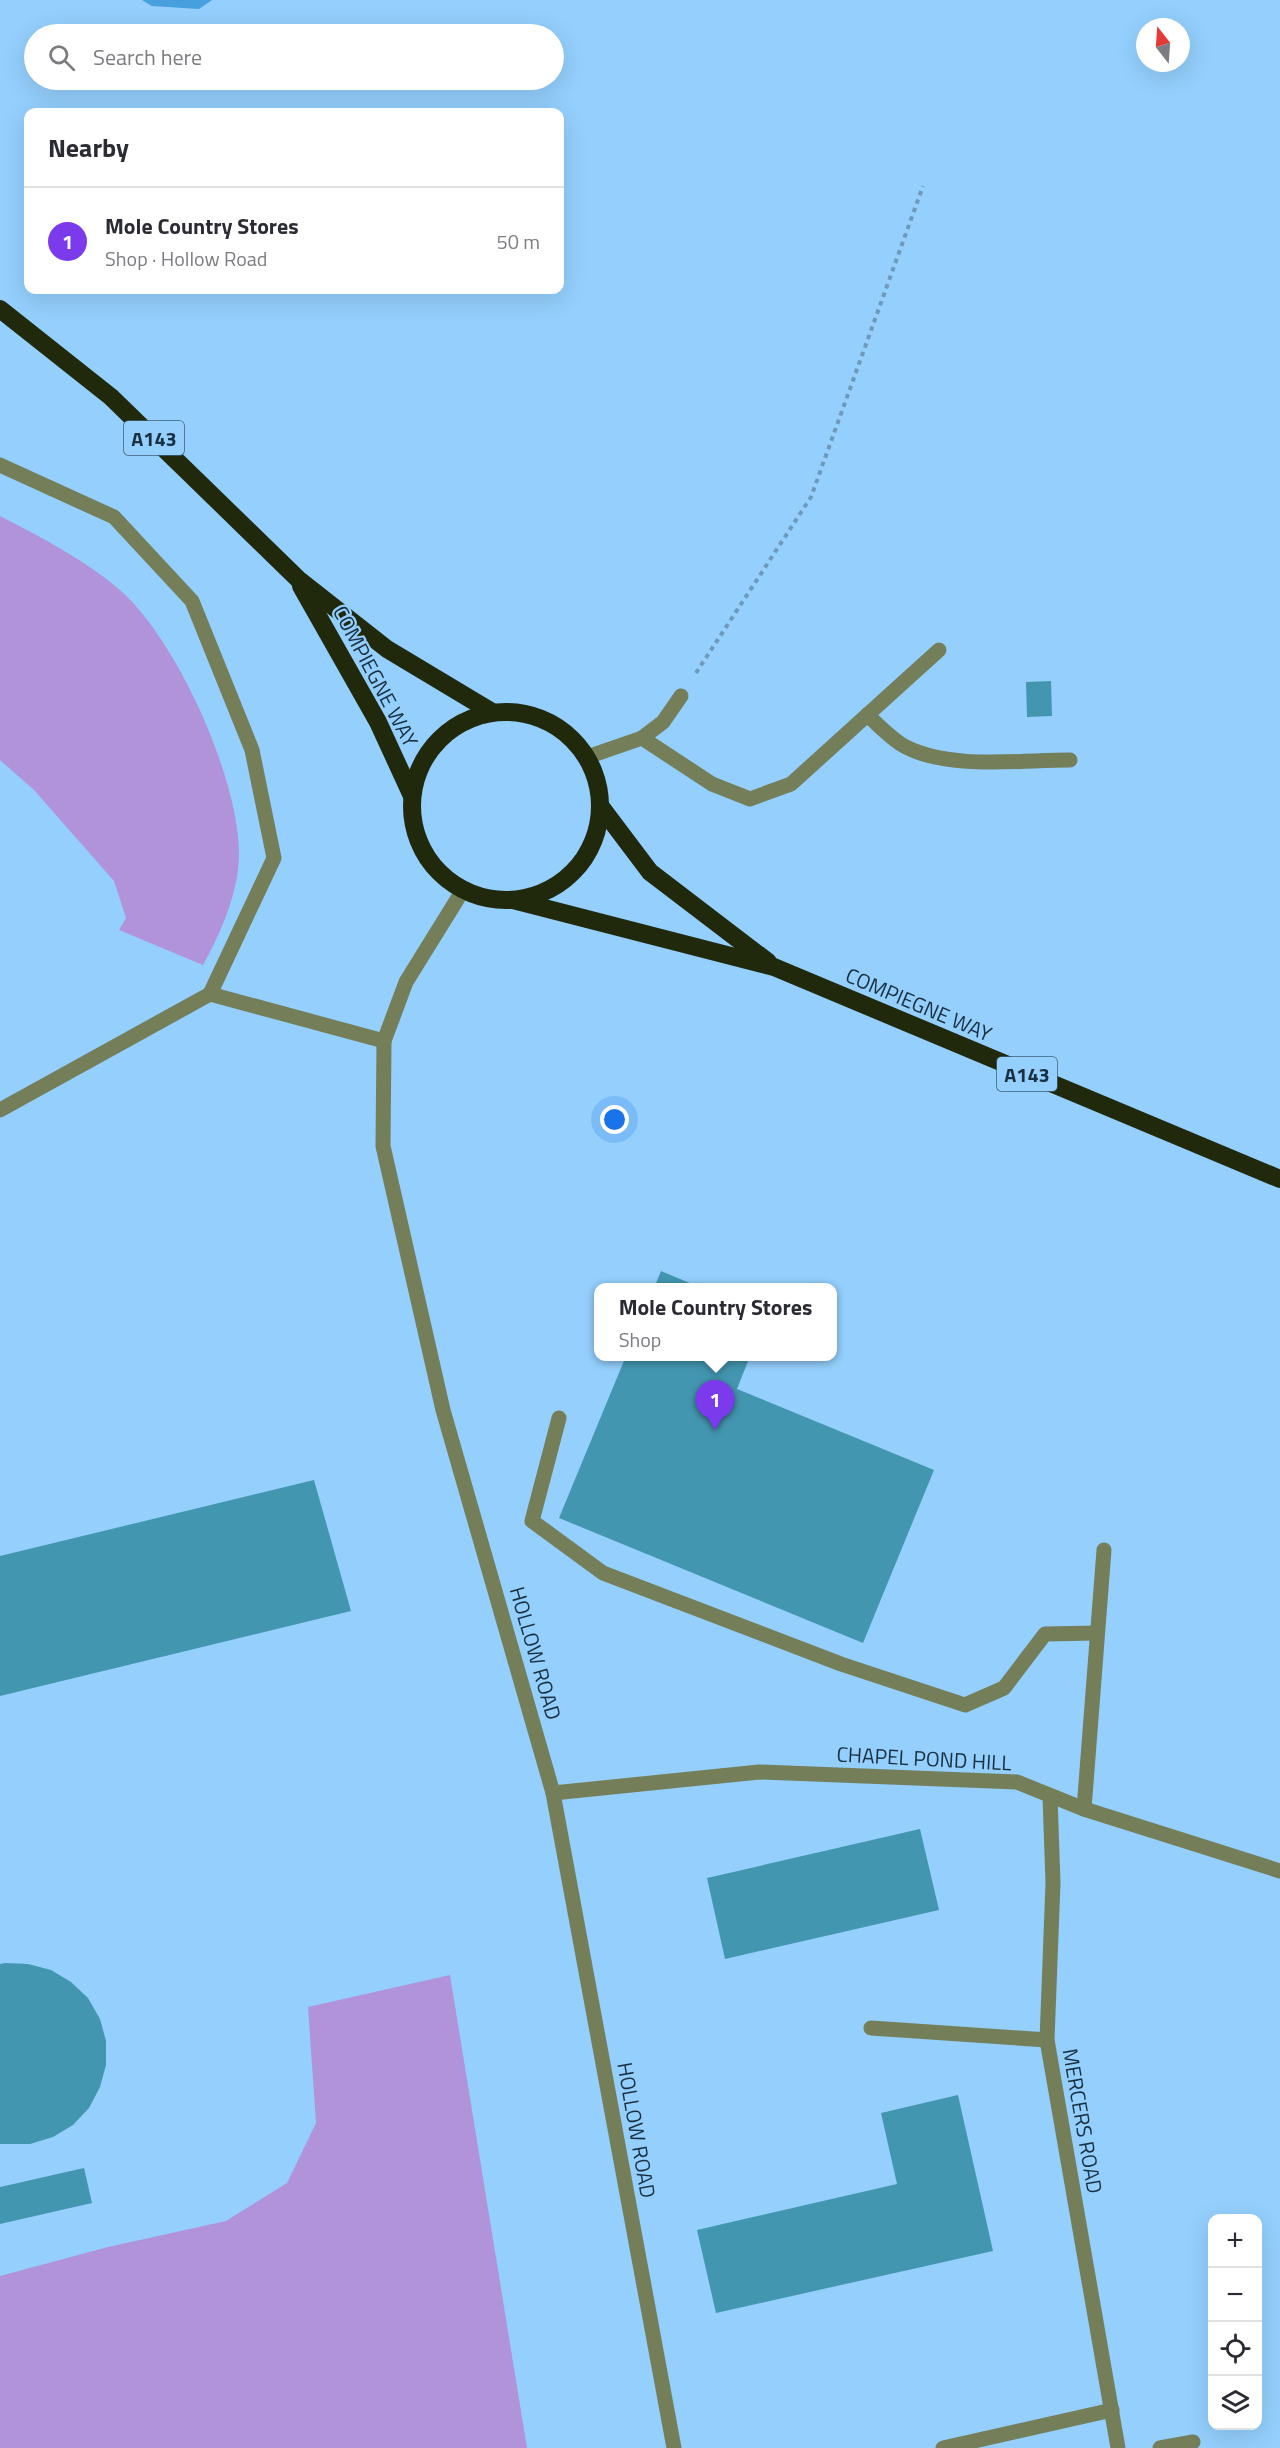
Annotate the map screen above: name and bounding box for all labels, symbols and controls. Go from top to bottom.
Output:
north arrow [1136,18,1190,72]
search box [24,24,564,90]
text: Search here [93,40,202,74]
icon: search [45,41,78,74]
text: Nearby [48,128,129,167]
text: Mole Country Stores [105,209,299,243]
text: 1 [62,226,73,257]
text: 50 m [496,226,540,257]
text: Shop · Hollow Road [105,243,267,274]
road number: A143 [124,421,184,455]
street label: COMPIEGNE WAY [325,600,427,753]
street label: COMPIEGNE WAY [841,959,998,1049]
road number: A143 [997,1057,1057,1091]
your location [600,1105,629,1134]
popup [594,1283,837,1361]
text: Mole Country Stores [619,1290,812,1324]
text: Shop [619,1324,661,1355]
pin: 1 [696,1380,734,1430]
street label: HOLLOW ROAD [502,1583,570,1723]
street label: CHAPEL POND HILL [836,1737,1012,1779]
street label: MERCERS ROAD [1054,2046,1112,2196]
street label: HOLLOW ROAD [609,2060,665,2200]
map controls [1208,2214,1262,2430]
button: + [1208,2214,1262,2268]
button: − [1208,2268,1262,2322]
button: locate [1208,2322,1262,2376]
button: layers [1208,2376,1262,2430]

